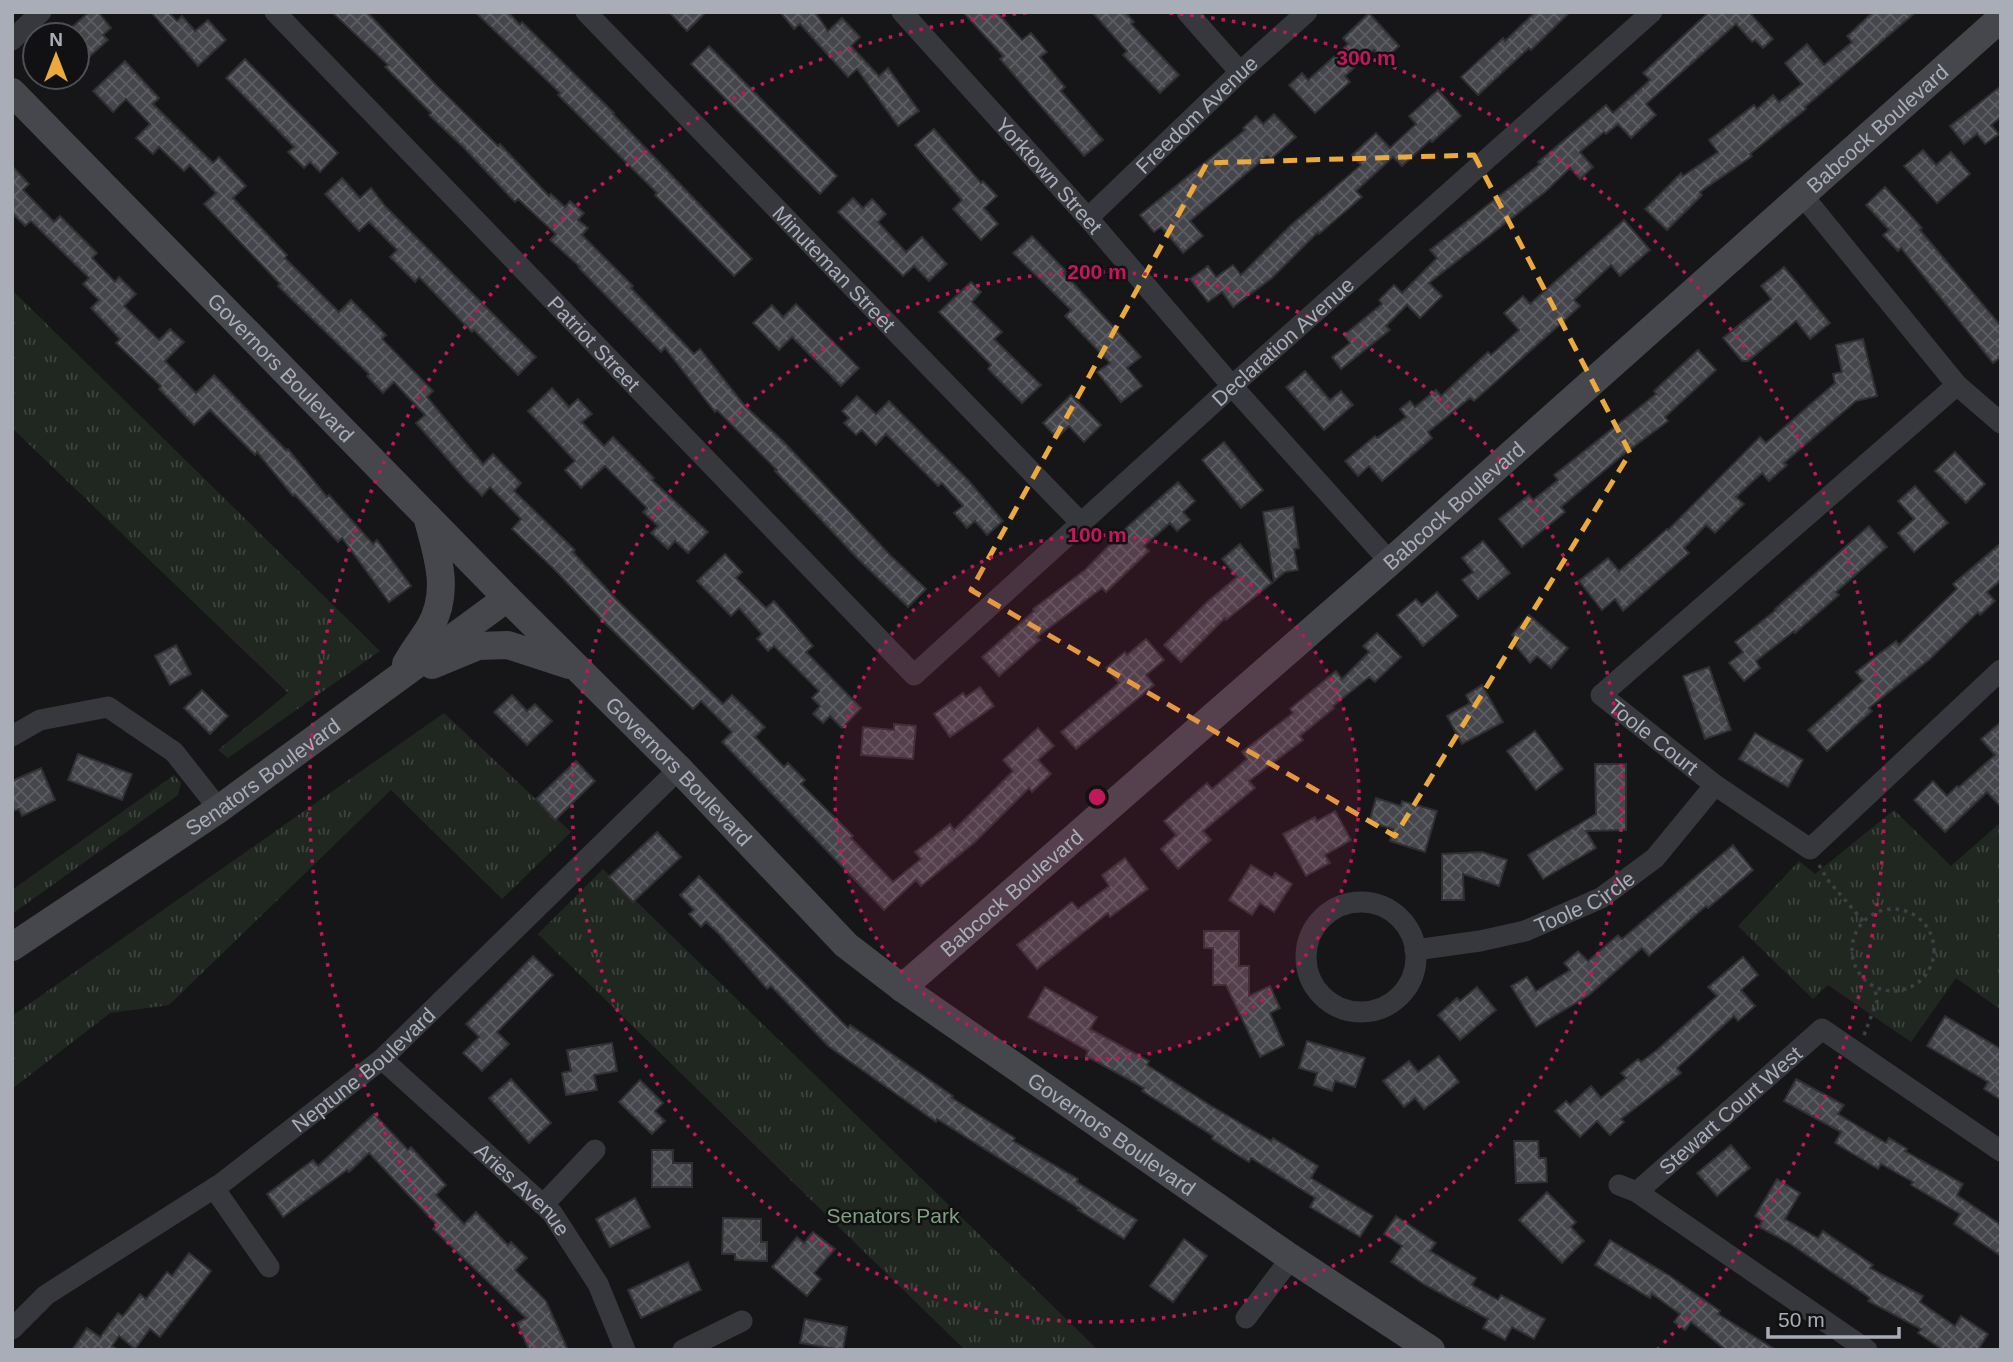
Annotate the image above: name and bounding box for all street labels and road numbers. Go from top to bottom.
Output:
street label: Freedom Avenue [1131,51,1262,178]
street label: Babcock Boulevard [1802,60,1952,197]
street label: Yorktown Street [991,113,1107,238]
street label: Minuteman Street [768,201,900,336]
street label: Declaration Avenue [1207,272,1358,410]
street label: Governors Boulevard [204,288,359,446]
street label: Patriot Street [543,291,645,395]
street label: Babcock Boulevard [1378,437,1529,574]
street label: Governors Boulevard [602,692,757,850]
street label: Toole Court [1604,694,1703,779]
street label: Senators Boulevard [181,713,344,840]
street label: Babcock Boulevard [935,824,1087,961]
street label: Toole Circle [1531,866,1639,937]
street label: Neptune Boulevard [287,1003,439,1136]
street label: Stewart Court West [1654,1041,1806,1179]
street label: Governors Boulevard [1024,1068,1200,1200]
street label: Aries Avenue [471,1138,575,1240]

